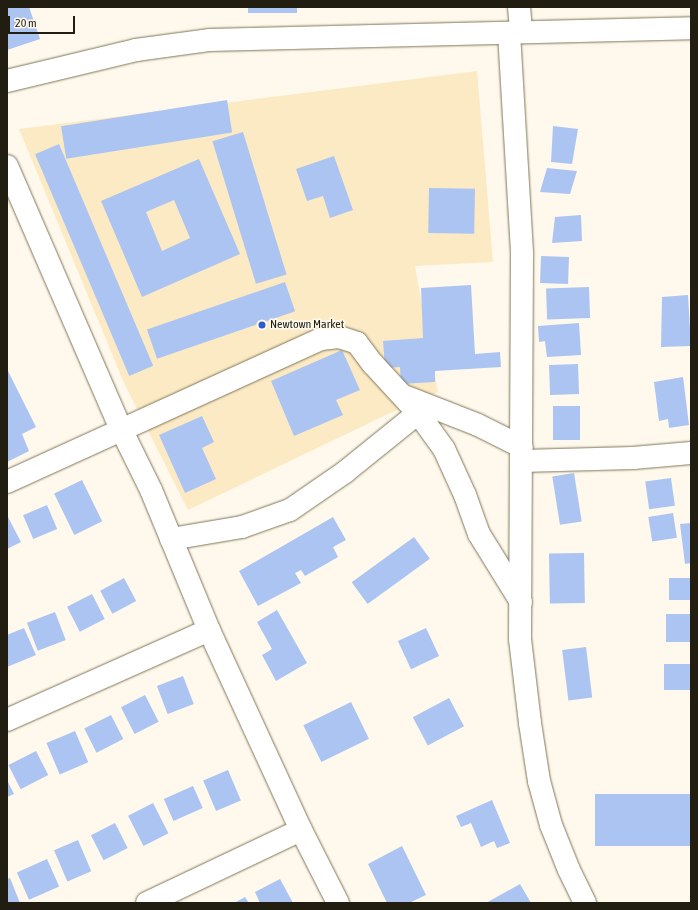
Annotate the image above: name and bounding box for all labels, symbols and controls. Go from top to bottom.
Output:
scale bar [10,8,77,34]
text: 20 m [15,16,37,30]
place label: Newtown Market [270,318,344,332]
marker: Newtown Market [257,320,267,330]

